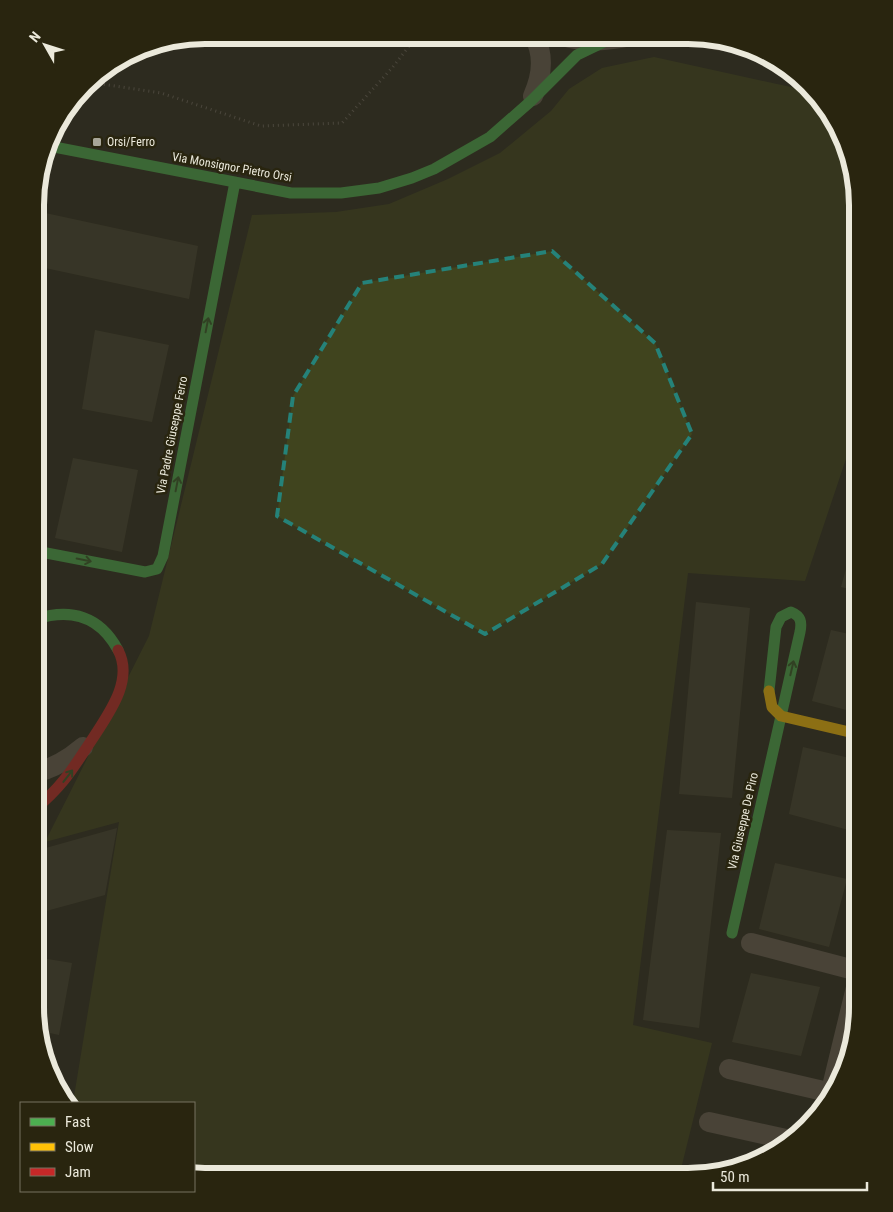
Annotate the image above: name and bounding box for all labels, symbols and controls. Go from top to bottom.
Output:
north arrow [20,20,70,70]
text: N [26,28,44,45]
place label: Orsi/Ferro [107,135,155,149]
marker: Orsi/Ferro [91,136,103,148]
street label: Via Monsignor Pietro Orsi [171,150,293,184]
one-way arrow [203,317,213,333]
street label: Via Padre Giuseppe Ferro [154,375,190,495]
one-way arrow [173,477,182,493]
one-way arrow [75,556,91,566]
one-way arrow [788,661,797,677]
one-way arrow [63,770,74,783]
street label: Via Giuseppe De Piro [725,771,761,871]
legend [20,1102,195,1192]
text: Fast [65,1113,90,1131]
text: Slow [65,1138,94,1156]
scale bar [713,1160,867,1192]
text: Jam [65,1163,91,1181]
text: 50 m [720,1168,750,1186]

